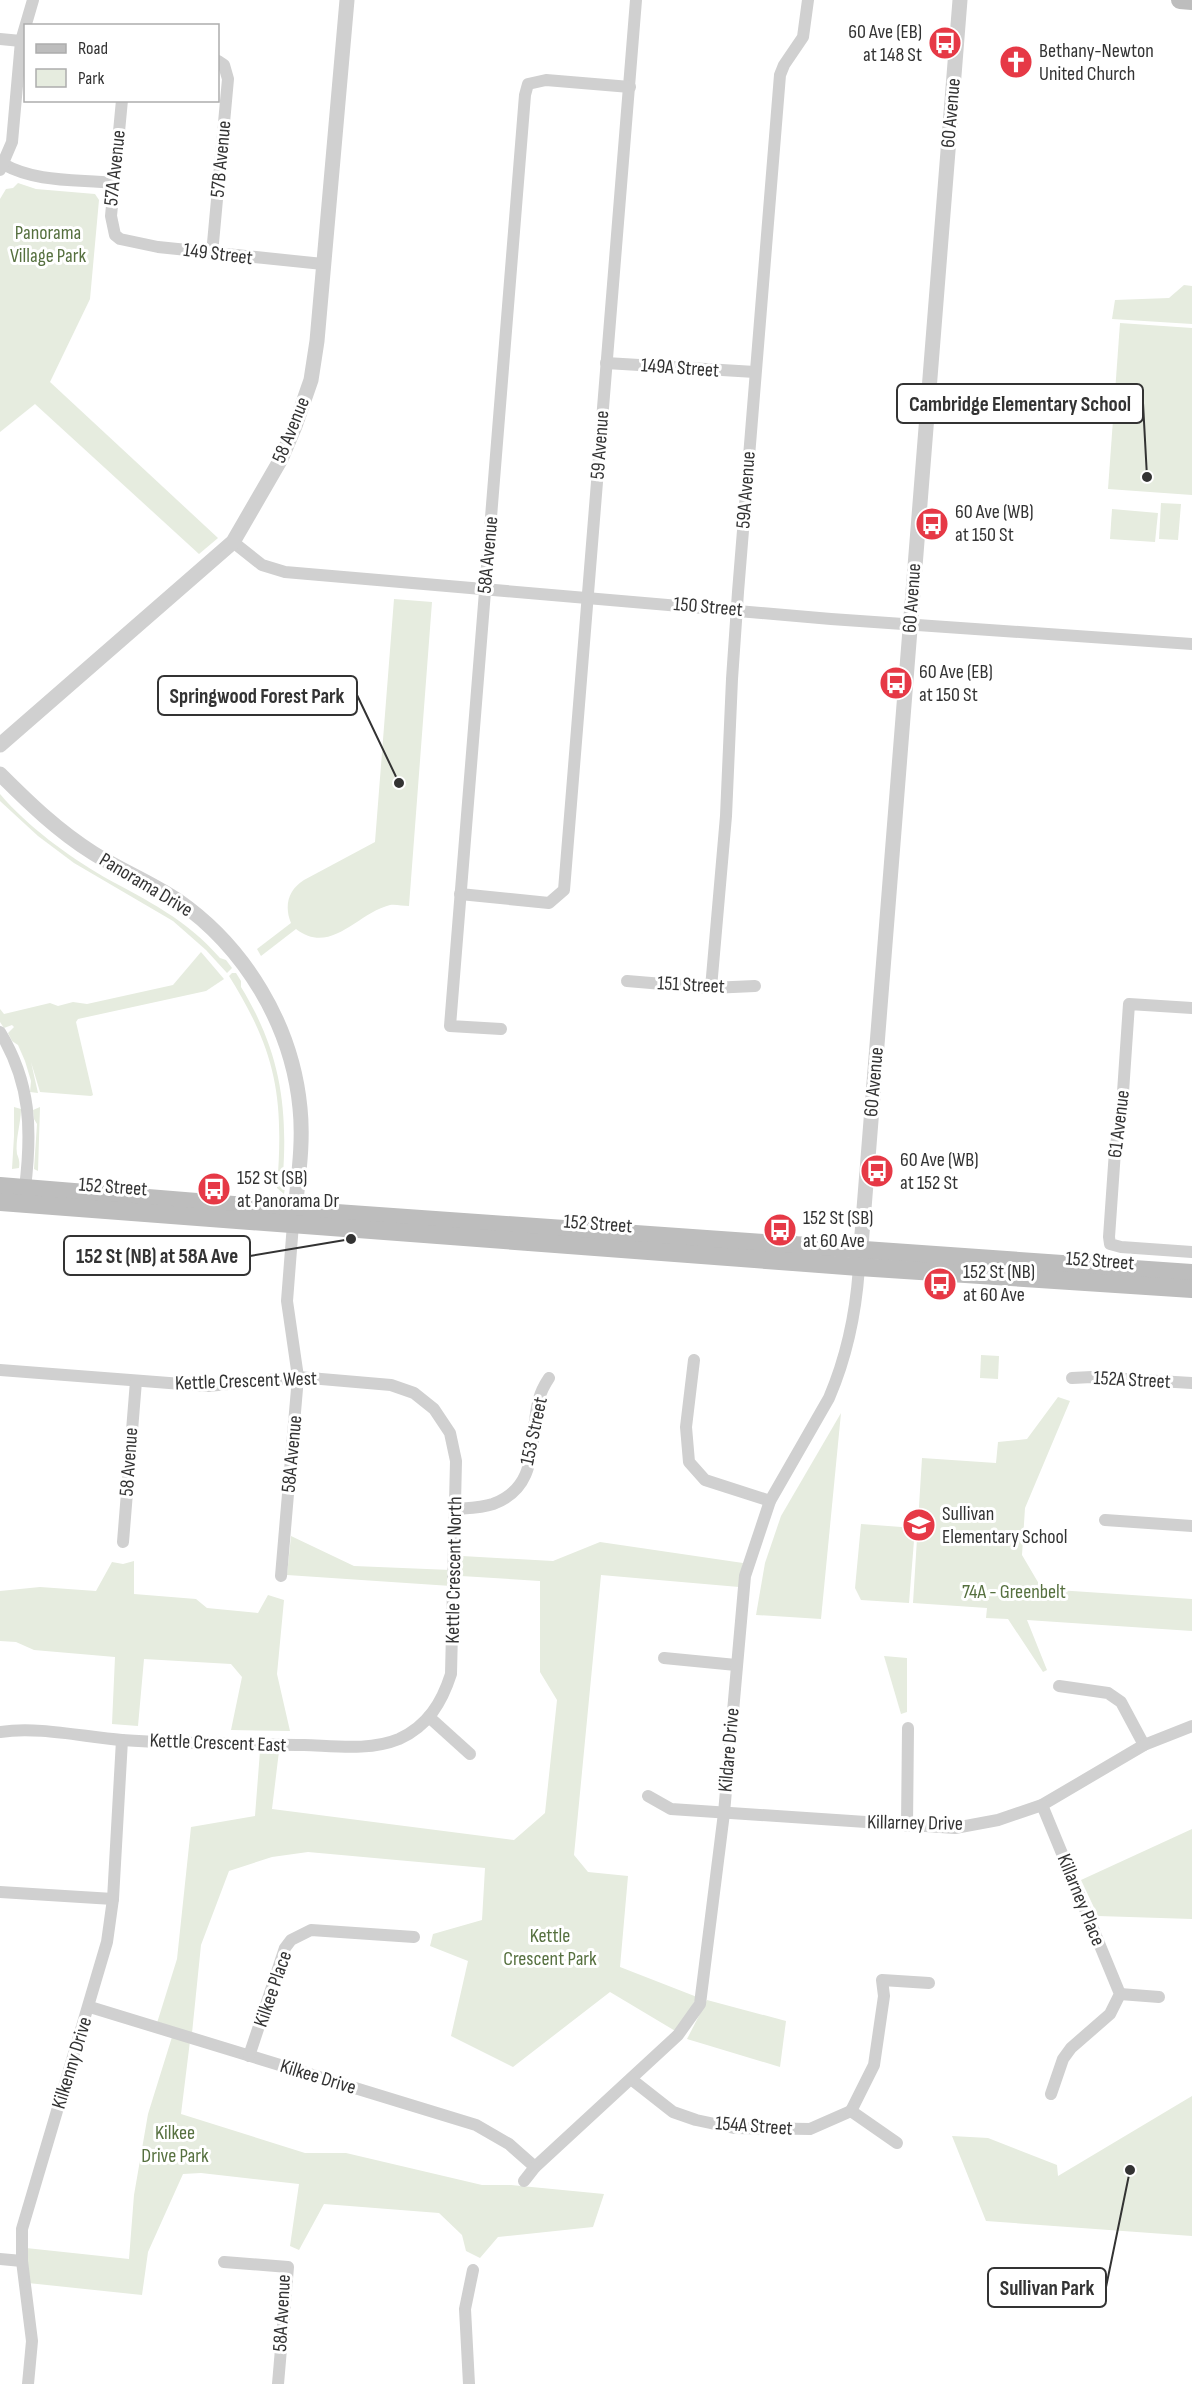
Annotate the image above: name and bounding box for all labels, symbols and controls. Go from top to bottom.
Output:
place label: 60 Ave (EB) at 148 St [848,20,922,67]
legend [24,24,219,102]
bus stop icon: 60 Ave (EB) at 148 St [927,25,963,61]
text: Road [78,38,108,59]
place label: Bethany-Newton United Church [1039,39,1154,86]
church icon: Bethany-Newton United Church [998,44,1034,80]
text: Park [78,68,104,89]
street label: 60 Avenue [936,77,966,149]
street label: 57B Avenue [206,120,236,198]
street label: 57A Avenue [99,129,131,207]
park label: Panorama Village Park [10,221,86,268]
street label: 149 Street [182,238,254,270]
street label: 149A Street [640,353,720,383]
callout: Cambridge Elementary School [897,384,1143,423]
text: Cambridge Elementary School [909,392,1131,417]
street label: 58 Avenue [267,394,315,466]
street label: 59 Avenue [586,410,614,480]
street label: 59A Avenue [731,450,761,530]
place label: 60 Ave (WB) at 150 St [955,500,1034,547]
bus stop icon: 60 Ave (WB) at 150 St [914,506,950,542]
street label: 58A Avenue [473,515,503,595]
street label: 60 Avenue [898,562,926,634]
street label: 150 Street [672,592,744,622]
place label: 60 Ave (EB) at 150 St [919,660,993,707]
bus stop icon: 60 Ave (EB) at 150 St [878,665,914,701]
callout: Springwood Forest Park [158,676,357,715]
text: Springwood Forest Park [170,684,345,709]
street label: Panorama Drive [95,848,197,922]
street label: 151 Street [657,971,725,999]
street label: 60 Avenue [859,1046,889,1118]
street label: 61 Avenue [1103,1089,1135,1159]
place label: 60 Ave (WB) at 152 St [900,1148,979,1195]
bus stop icon: 60 Ave (WB) at 152 St [859,1153,895,1189]
place label: 152 St (SB) at Panorama Dr [237,1166,339,1213]
bus stop icon: 152 St (SB) at Panorama Dr [196,1171,232,1207]
street label: 152 Street [78,1173,148,1201]
place label: 152 St (SB) at 60 Ave [803,1206,873,1253]
street label: 152 Street [563,1210,633,1238]
bus stop icon: 152 St (SB) at 60 Ave [762,1212,798,1248]
callout: 152 St (NB) at 58A Ave [64,1236,250,1275]
text: 152 St (NB) at 58A Ave [76,1244,238,1269]
street label: 152 Street [1065,1247,1135,1275]
place label: 152 St (NB) at 60 Ave [963,1260,1035,1307]
bus stop icon: 152 St (NB) at 60 Ave [922,1266,958,1302]
street label: 152A Street [1093,1366,1171,1394]
street label: Kettle Crescent West [175,1367,317,1395]
street label: 153 Street [515,1395,553,1467]
street label: 58A Avenue [277,1414,307,1494]
street label: 58 Avenue [115,1427,143,1497]
street label: Kettle Crescent North [441,1496,467,1644]
place label: Sullivan Elementary School [942,1502,1068,1549]
school or university icon: Sullivan Elementary School [901,1507,937,1543]
park label: 74A - Greenbelt [962,1580,1066,1604]
street label: Kildare Drive [713,1707,745,1793]
street label: Kettle Crescent East [149,1729,287,1757]
street label: Killarney Drive [867,1810,963,1836]
street label: Killarney Place [1052,1851,1110,1949]
park label: Kettle Crescent Park [503,1924,597,1971]
street label: Kilkee Place [249,1948,297,2030]
street label: Kilkenny Drive [47,2014,97,2112]
street label: Kilkee Drive [277,2054,359,2100]
street label: 154A Street [715,2111,793,2141]
park label: Kilkee Drive Park [141,2121,209,2168]
callout: Sullivan Park [988,2268,1106,2307]
street label: 58A Avenue [268,2274,296,2352]
text: Sullivan Park [1000,2276,1094,2301]

